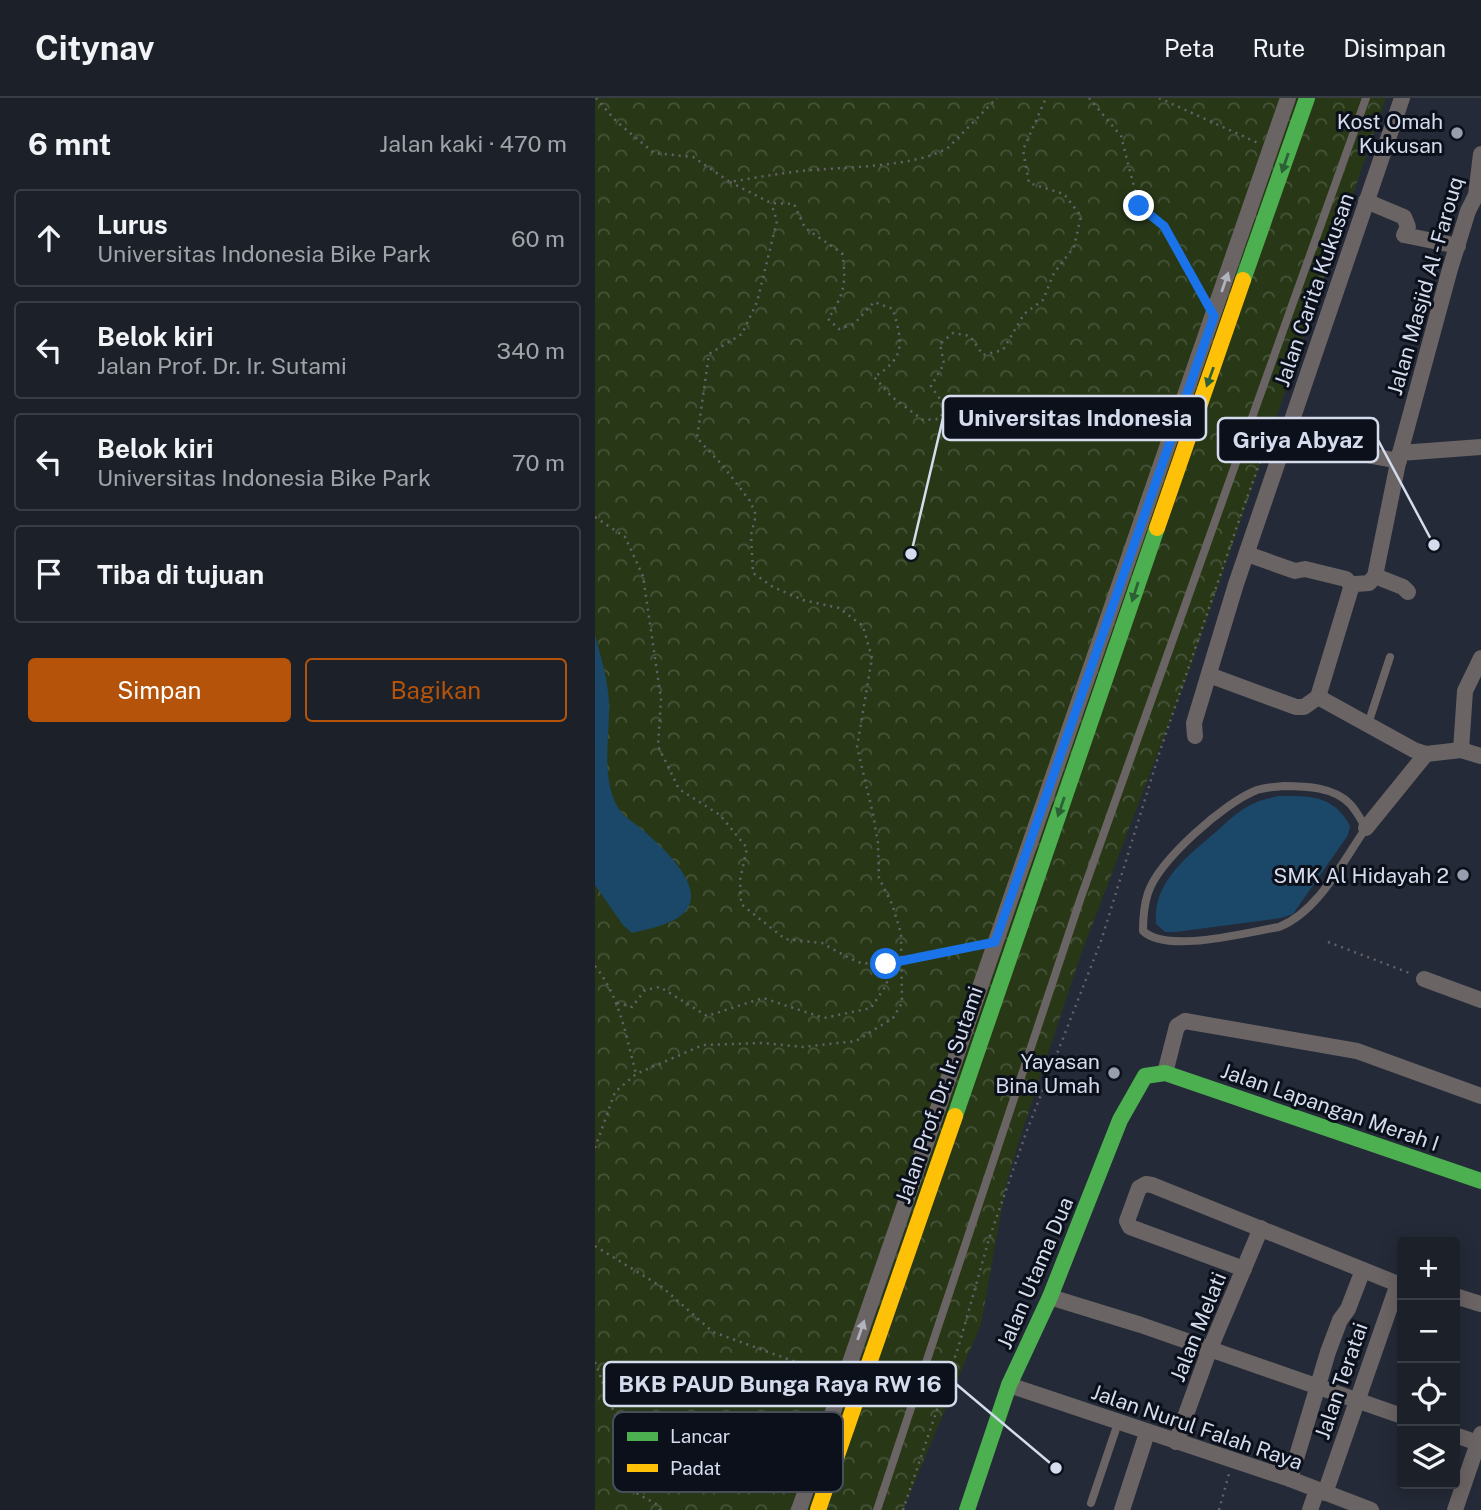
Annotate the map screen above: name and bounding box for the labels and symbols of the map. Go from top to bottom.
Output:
place label: Kost Omah Kukusan [1337,109,1443,158]
marker: Kost Omah Kukusan [1449,125,1465,141]
one-way arrow [1279,152,1290,173]
street label: Jalan Masjid Al - Farouq [1382,174,1468,398]
route end [1123,190,1154,221]
street label: Jalan Carita Kukusan [1269,190,1359,390]
one-way arrow [1220,271,1231,292]
one-way arrow [1204,367,1215,388]
callout: Universitas Indonesia [943,396,1206,440]
text: Universitas Indonesia [958,404,1192,431]
callout: Griya Abyaz [1218,418,1378,462]
text: Griya Abyaz [1232,426,1364,453]
one-way arrow [1129,582,1140,603]
one-way arrow [1055,797,1066,818]
place label: SMK Al Hidayah 2 [1273,863,1449,888]
marker: SMK Al Hidayah 2 [1455,867,1471,883]
route start [870,948,901,979]
street label: Jalan Prof. Dr. Ir. Sutami [890,983,988,1207]
place label: Yayasan Bina Umah [995,1049,1100,1098]
street label: Jalan Lapangan Merah I [1218,1058,1442,1156]
marker: Yayasan Bina Umah [1106,1065,1122,1081]
street label: Jalan Utama Dua [992,1193,1078,1353]
street label: Jalan Melati [1165,1269,1231,1385]
one-way arrow [856,1319,867,1340]
street label: Jalan Teratai [1309,1319,1373,1443]
callout: BKB PAUD Bunga Raya RW 16 [604,1362,956,1406]
text: BKB PAUD Bunga Raya RW 16 [618,1370,942,1397]
street label: Jalan Nurul Falah Raya [1088,1379,1306,1475]
legend [613,1412,843,1492]
text: Lancar [670,1425,730,1447]
text: Padat [670,1457,721,1479]

